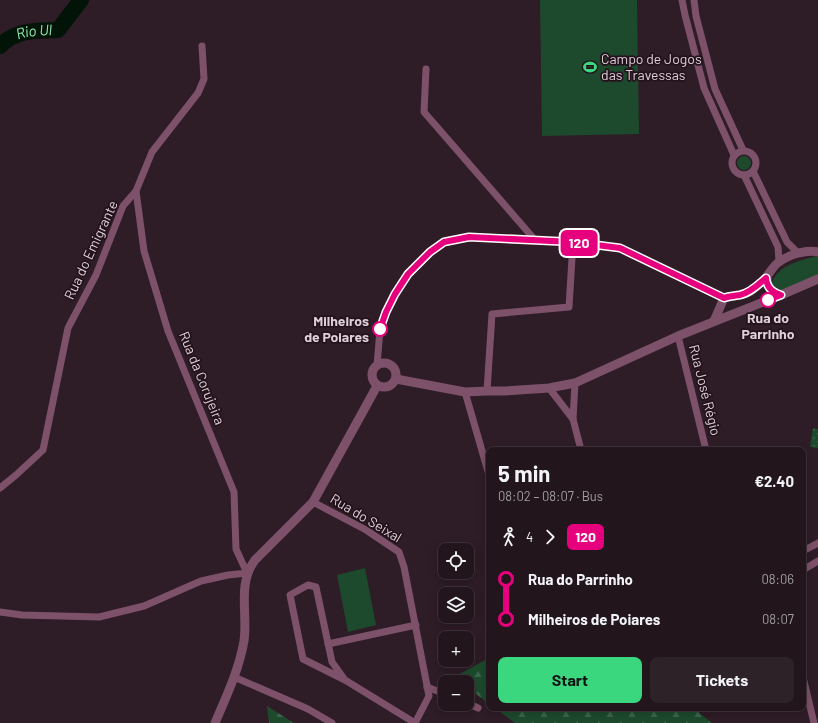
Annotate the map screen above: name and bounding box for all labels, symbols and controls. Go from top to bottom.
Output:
water label: Rio Ul [13,20,53,42]
place label: Campo de Jogos das Travessas [601,50,702,83]
sports icon: Campo de Jogos das Travessas [582,59,598,75]
street label: Rua do Emigrante [60,198,121,302]
line badge: 120 [556,230,602,256]
text: 120 [569,234,589,251]
marker: Rua do Parrinho [760,292,776,308]
place label: Rua do Parrinho [741,309,795,342]
place label: Milheiros de Poiares [304,312,369,345]
marker: Milheiros de Poiares [372,321,388,337]
street label: Rua da Corujeira [176,329,229,427]
street label: Rua José Régio [686,342,725,437]
text: 5 min [498,460,550,486]
text: €2.40 [754,472,794,490]
text: 08:02 – 08:07 · Bus [498,488,603,504]
street label: Rua do Seixal [327,490,405,546]
icon: walk [498,526,520,548]
icon: forward [539,526,561,548]
text: 120 [575,528,596,545]
text: 4 [526,529,533,545]
map controls [438,543,474,711]
button: locate [438,543,474,579]
text: Rua do Parrinho [528,570,633,588]
text: 08:06 [761,571,794,587]
button: layers [438,587,474,623]
text: Milheiros de Poiares [528,610,660,628]
text: 08:07 [762,611,794,627]
button: + [438,631,474,667]
button: Start [498,657,642,703]
button: Tickets [650,657,794,703]
button: − [438,675,474,711]

